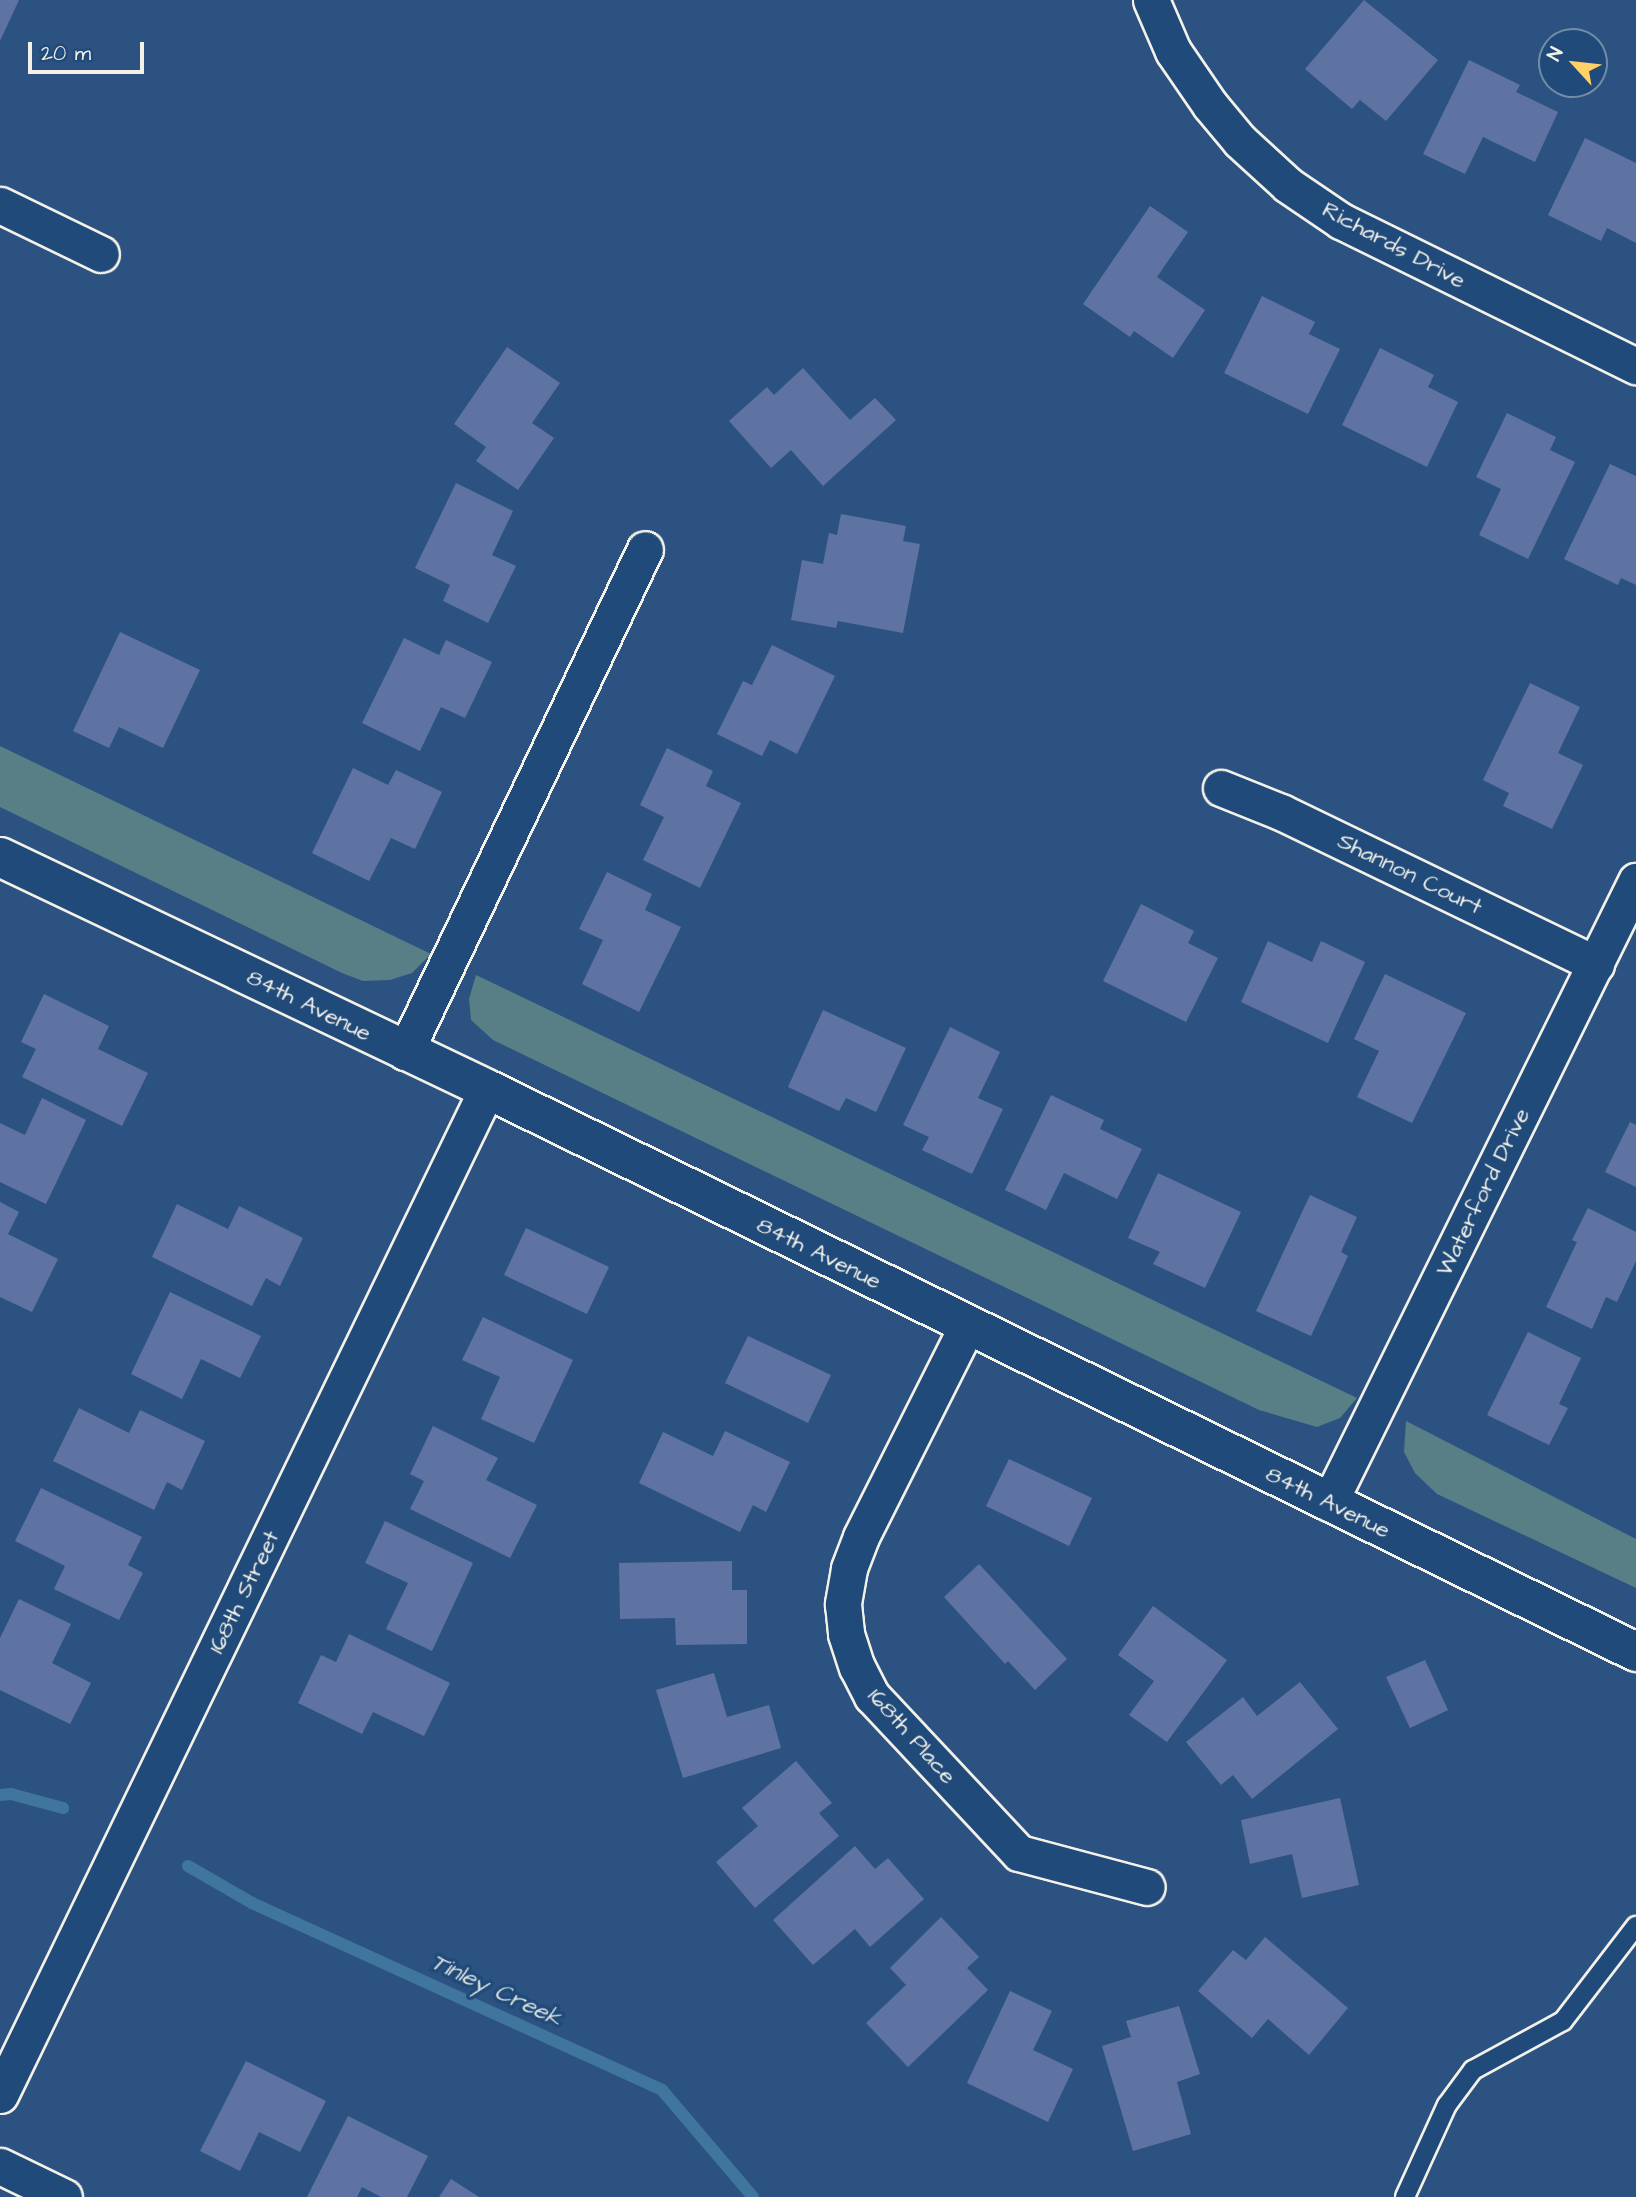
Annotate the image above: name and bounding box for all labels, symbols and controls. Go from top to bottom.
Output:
scale bar [32,28,147,72]
north arrow [1538,28,1608,98]
text: 20 m [41,39,91,68]
text: N [1541,43,1570,66]
street label: Richards Drive [1318,196,1470,294]
street label: Shannon Court [1333,827,1487,921]
street label: 84th Avenue [242,963,376,1047]
street label: Waterford Drive [1430,1103,1536,1281]
street label: 84th Avenue [752,1211,886,1295]
street label: 84th Avenue [1261,1460,1395,1544]
street label: 168th Street [202,1526,286,1658]
street label: 168th Place [862,1682,962,1790]
water label: Tinley Creek [426,1948,566,2034]

